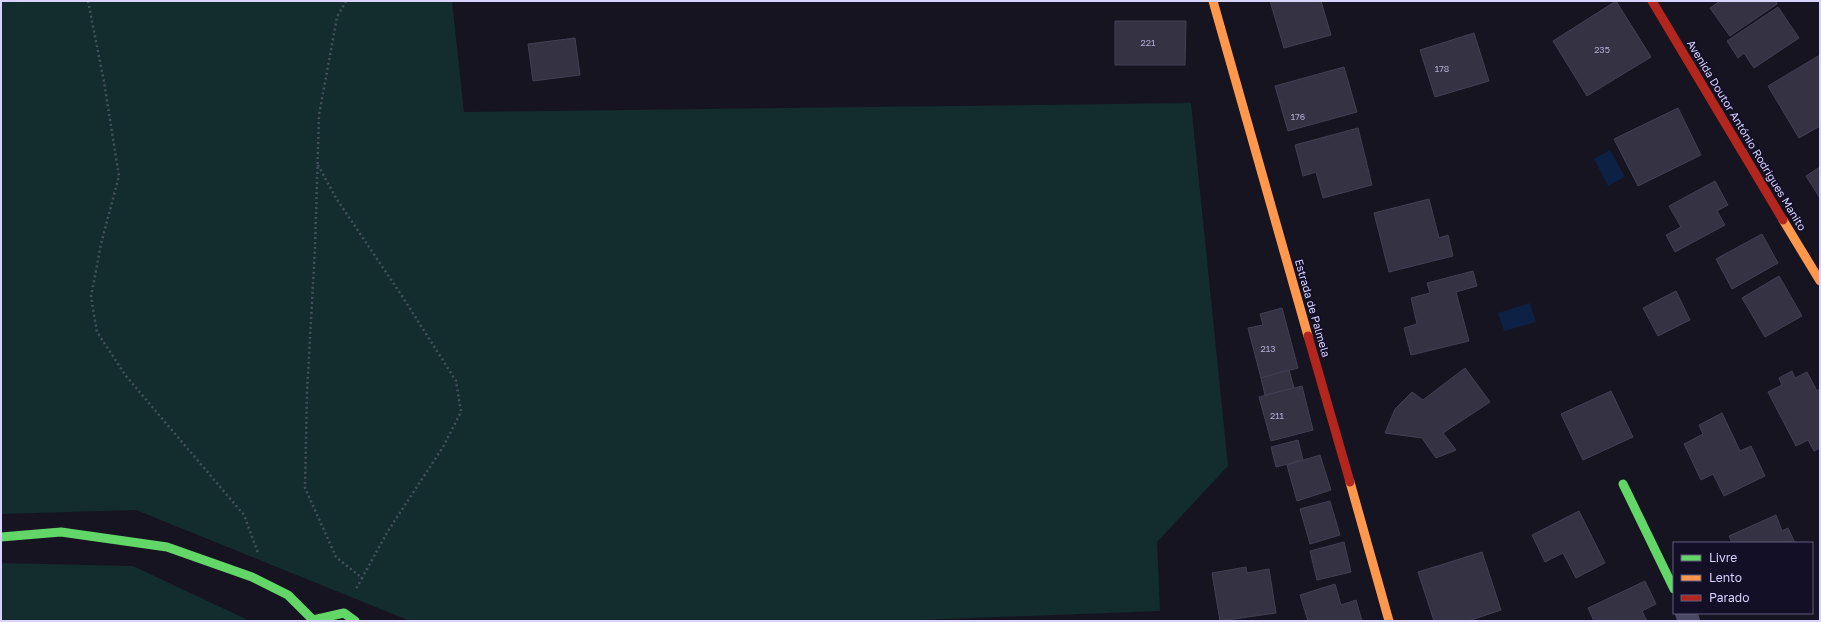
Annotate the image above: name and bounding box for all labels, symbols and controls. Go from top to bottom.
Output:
house number: 221 [1141,37,1156,48]
street label: Avenida Doutor António Rodrigues Manito [1685,37,1810,233]
house number: 235 [1594,44,1610,55]
house number: 178 [1435,63,1449,74]
house number: 176 [1291,111,1305,122]
street label: Estrada de Palmela [1293,257,1333,359]
house number: 213 [1261,343,1275,354]
house number: 211 [1270,410,1285,421]
legend [1673,542,1813,614]
text: Livre [1709,550,1737,565]
text: Lento [1709,570,1742,585]
text: Parado [1709,590,1749,605]

